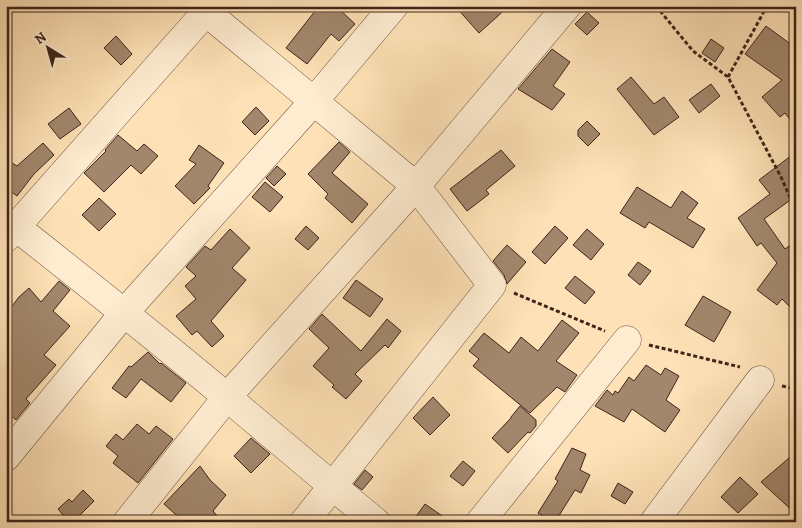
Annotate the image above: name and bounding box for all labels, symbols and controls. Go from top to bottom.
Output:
north arrow [22,22,72,72]
text: N [31,27,50,49]

